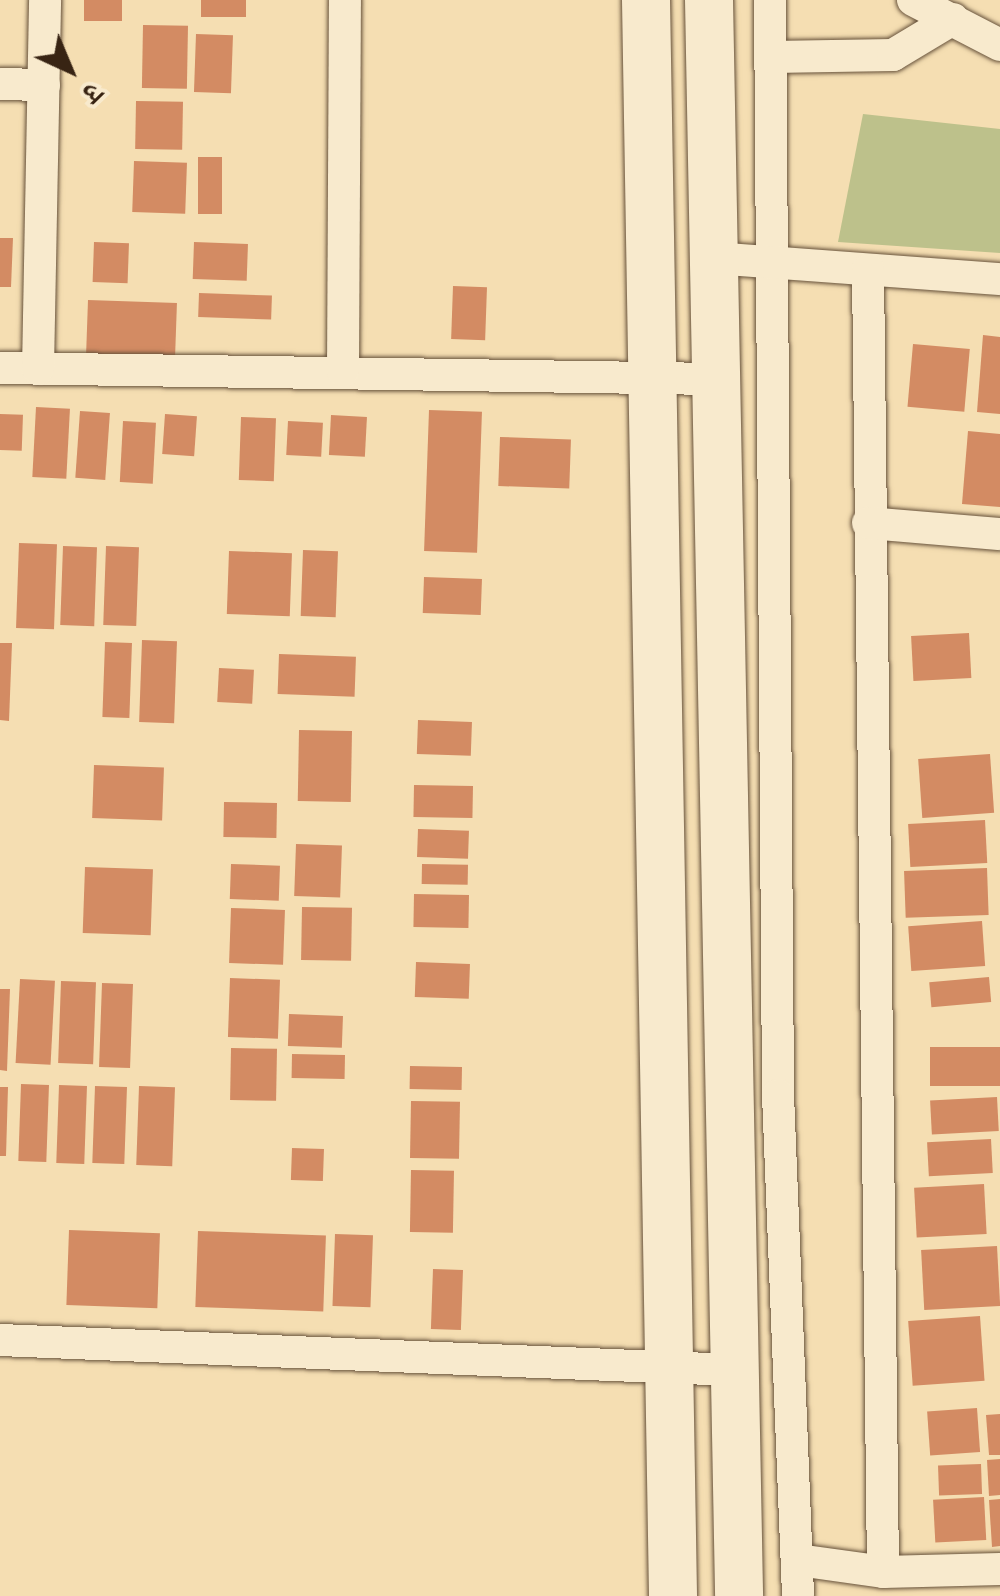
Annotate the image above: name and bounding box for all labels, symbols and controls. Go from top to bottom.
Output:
north arrow [20,20,120,120]
text: उ [73,73,110,111]

